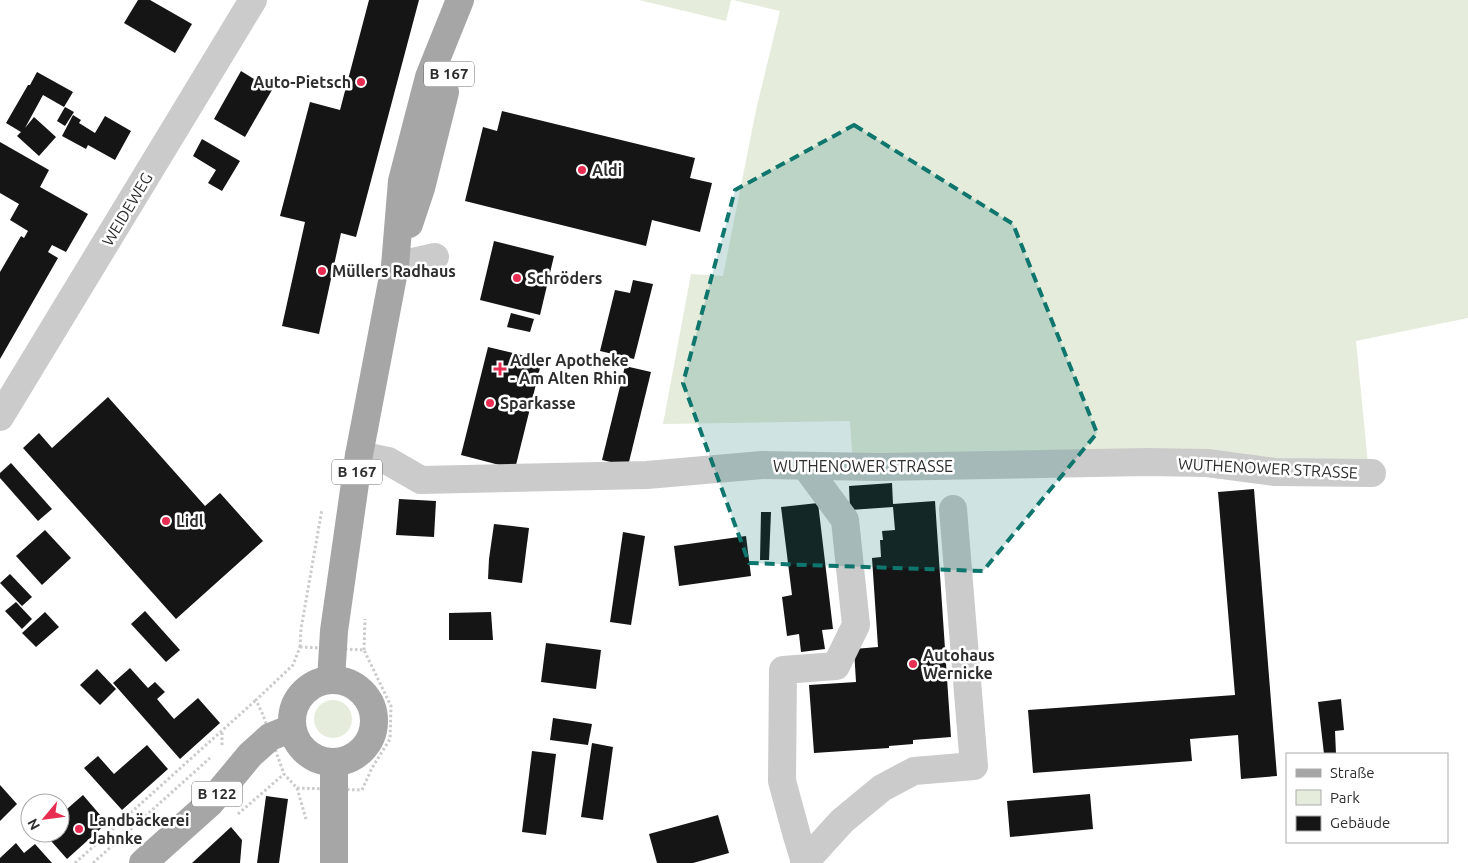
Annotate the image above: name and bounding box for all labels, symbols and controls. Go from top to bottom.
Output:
road number: B 167 [424,62,474,86]
place label: Auto-Pietsch [253,73,351,91]
marker: Auto-Pietsch [355,76,367,88]
place label: Aldi [592,161,622,179]
marker: Aldi [576,164,588,176]
street label: WEIDEWEG [98,169,156,249]
place label: Müllers Radhaus [332,262,456,280]
marker: Müllers Radhaus [316,265,328,277]
place label: Schröders [527,269,602,287]
marker: Schröders [511,272,523,284]
place label: Adler Apotheke - Am Alten Rhin [510,351,629,387]
marker: Adler Apotheke - Am Alten Rhin [494,363,506,375]
place label: Sparkasse [500,394,576,412]
marker: Sparkasse [484,397,496,409]
street label: WUTHENOWER STRASSE [1178,454,1358,482]
street label: WUTHENOWER STRASSE [773,457,953,475]
road number: B 167 [332,460,382,484]
place label: Lidl [176,512,204,530]
marker: Lidl [160,515,172,527]
place label: Autohaus Wernicke [923,646,995,682]
marker: Autohaus Wernicke [907,658,919,670]
legend [1286,753,1448,843]
text: Straße [1330,764,1374,781]
road number: B 122 [192,782,242,806]
text: Park [1330,789,1360,806]
north arrow [20,793,70,843]
place label: Landbäckerei Jahnke [89,811,190,847]
text: Gebäude [1330,814,1390,831]
text: N [24,816,43,833]
marker: Landbäckerei Jahnke [73,823,85,835]

